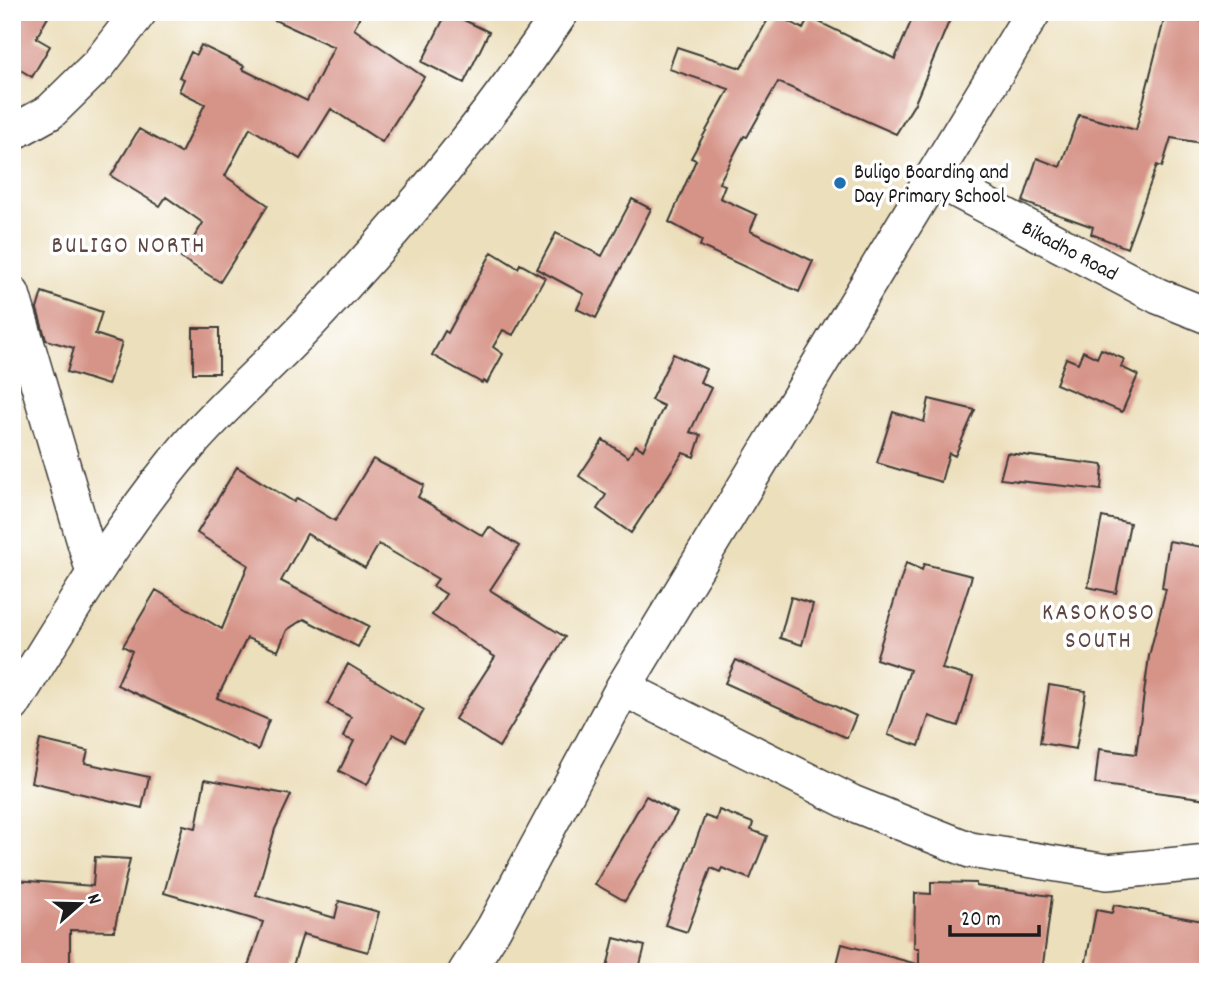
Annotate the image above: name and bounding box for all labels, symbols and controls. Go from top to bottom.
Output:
place label: Buligo Boarding and Day Primary School [854,159,1009,213]
marker: Buligo Boarding and Day Primary School [832,175,848,191]
street label: Bikadho Road [1015,215,1122,290]
district label: BULIGO NORTH [52,230,206,264]
district label: KASOKOSO SOUTH [1042,597,1156,659]
north arrow [46,869,116,939]
text: N [78,890,107,908]
scale bar [950,893,1040,937]
text: 20 m [961,906,1001,936]

